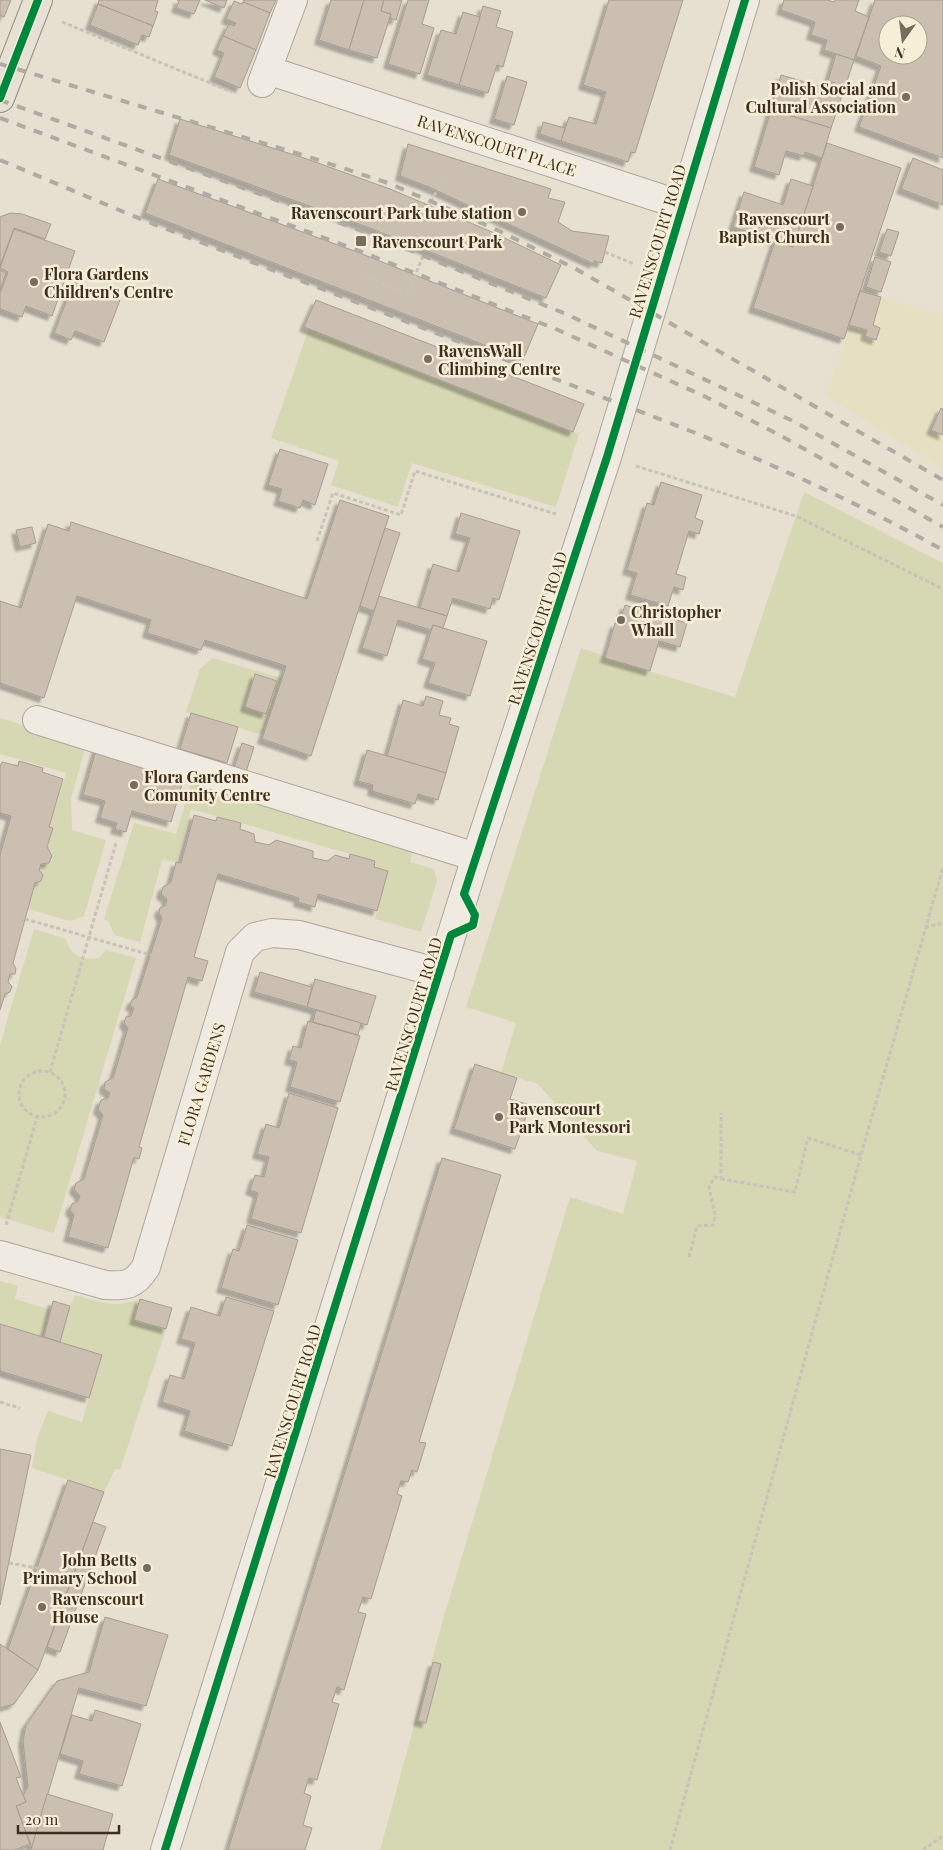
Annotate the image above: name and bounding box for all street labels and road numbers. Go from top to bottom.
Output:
street label: RAVENSCOURT PLACE [415,109,579,181]
street label: RAVENSCOURT ROAD [624,161,690,321]
street label: RAVENSCOURT ROAD [502,549,572,707]
street label: RAVENSCOURT ROAD [380,934,446,1094]
street label: FLORA GARDENS [172,1020,230,1148]
street label: RAVENSCOURT ROAD [259,1321,325,1481]

